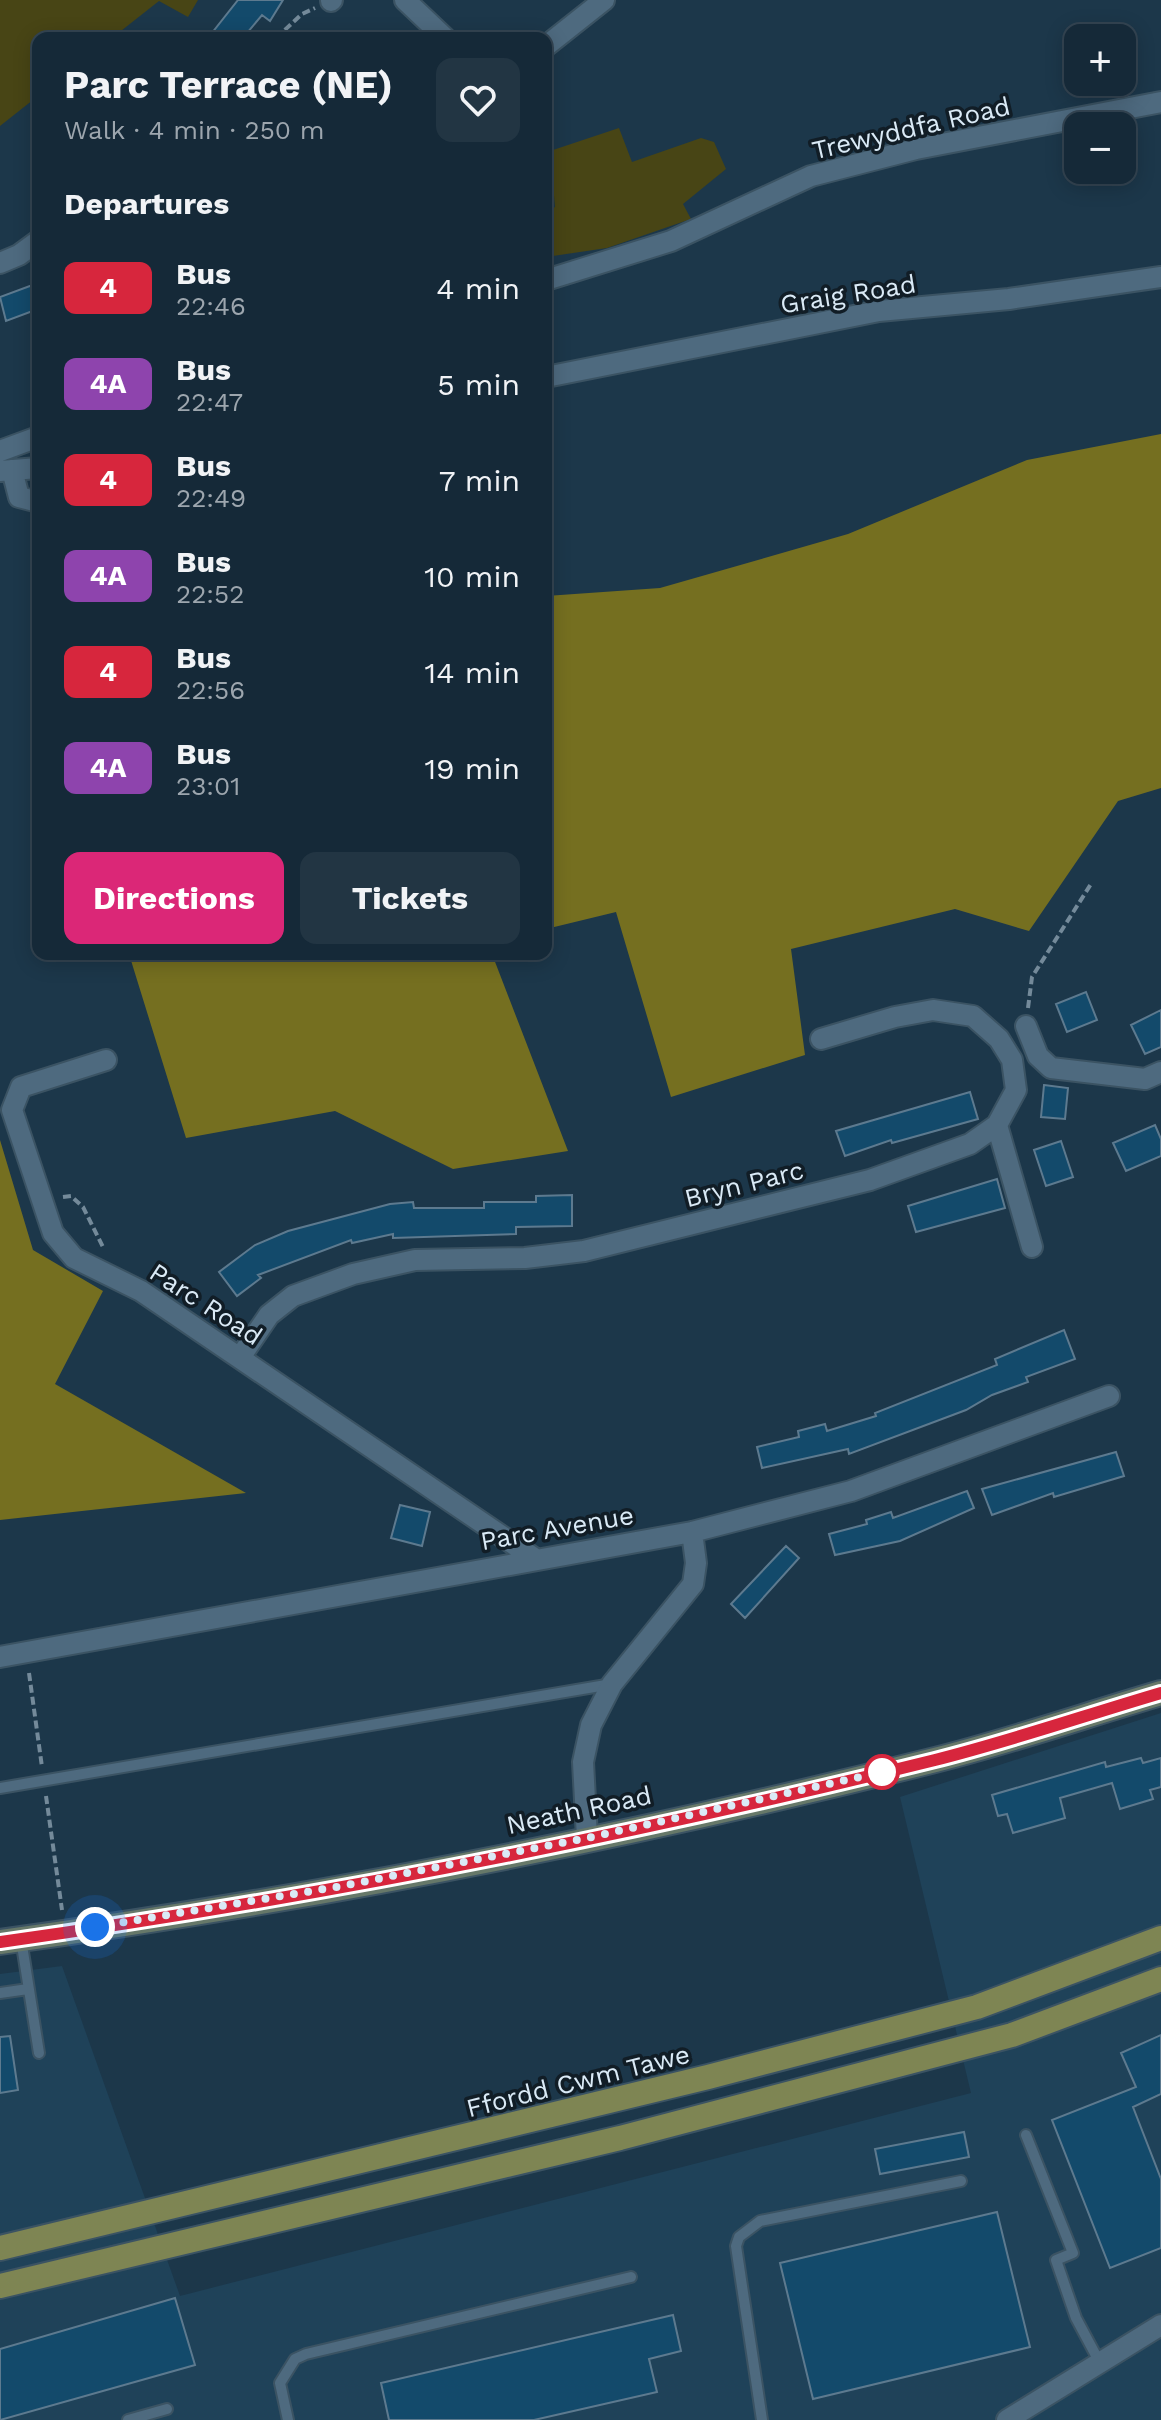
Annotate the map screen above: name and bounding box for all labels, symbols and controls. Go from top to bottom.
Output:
map controls [1064,24,1136,184]
button: + [1064,24,1136,96]
button: heart [436,58,520,142]
text: Parc Terrace (NE) [64,63,393,107]
street label: Trewyddfa Road [809,91,1013,165]
button: − [1064,112,1136,184]
text: Walk · 4 min · 250 m [64,115,325,145]
text: Departures [64,186,229,221]
text: Bus [176,256,231,291]
street label: Graig Road [778,268,918,320]
text: 4 [99,271,117,304]
text: 4 min [436,271,520,306]
text: 22:46 [176,291,246,321]
text: Bus [176,352,231,387]
text: 4A [89,367,127,400]
text: 5 min [437,367,520,402]
text: 22:47 [176,387,243,417]
text: Bus [176,448,231,483]
text: 4 [99,463,117,496]
text: 7 min [439,463,520,498]
text: 22:49 [176,483,246,513]
text: Bus [176,544,231,579]
text: 4A [89,559,127,592]
text: 10 min [424,559,520,594]
text: 22:52 [176,579,244,609]
text: Bus [176,640,231,675]
text: 4 [99,655,117,688]
text: 14 min [425,655,520,690]
text: 22:56 [176,675,245,705]
text: Bus [176,736,231,771]
text: 4A [89,751,127,784]
text: 19 min [424,751,520,786]
text: 23:01 [176,771,240,801]
button: Directions [64,852,284,944]
button: Tickets [300,852,520,944]
street label: Bryn Parc [682,1155,806,1213]
street label: Parc Road [144,1257,268,1351]
street label: Parc Avenue [478,1500,636,1556]
unlabelled marker [865,1755,899,1789]
street label: Neath Road [504,1780,654,1840]
your location [75,1907,115,1947]
street label: Ffordd Cwm Tawe [463,2039,693,2123]

